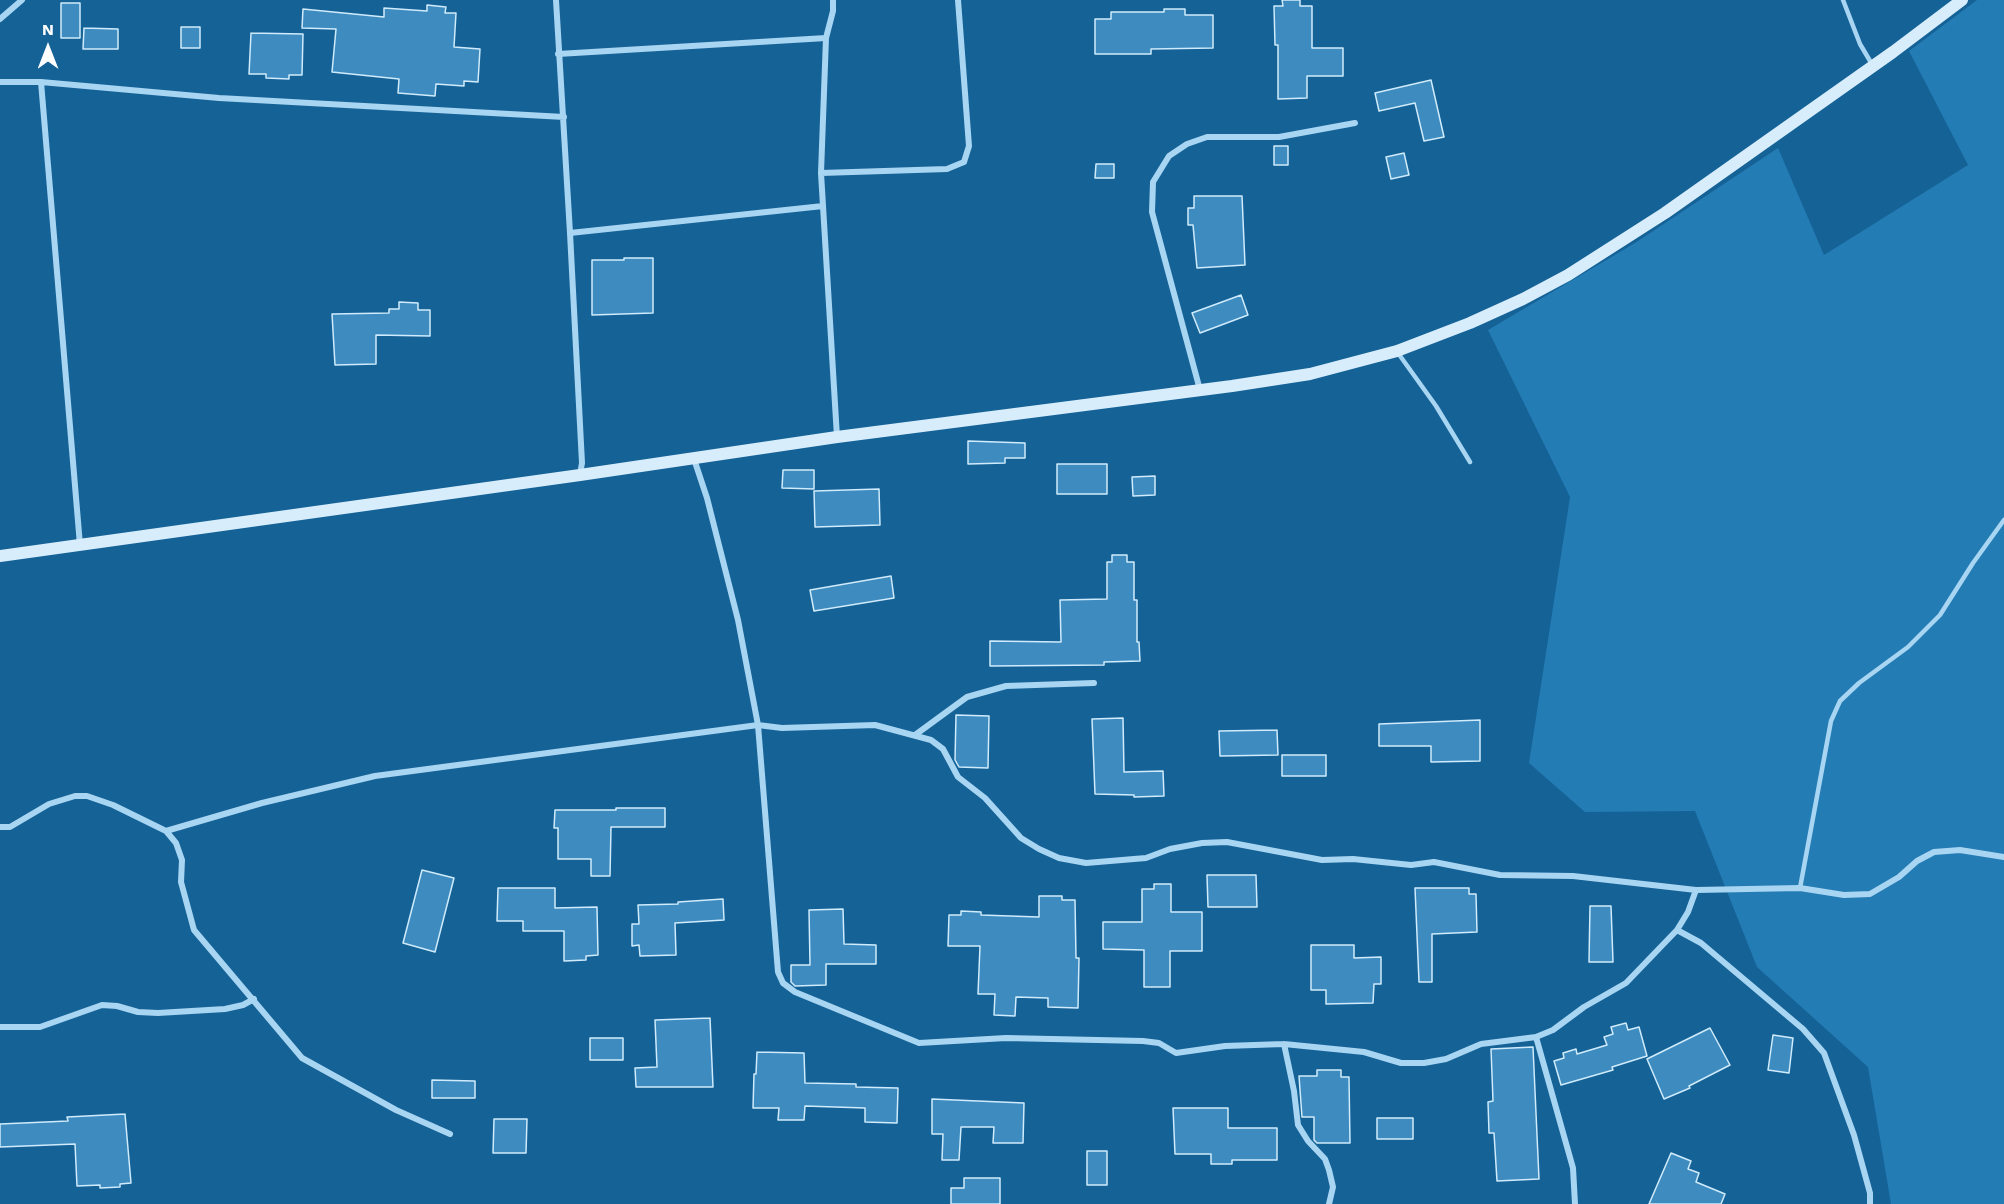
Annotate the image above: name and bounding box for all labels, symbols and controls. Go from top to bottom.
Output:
north arrow [18,18,78,78]
text: N [42,20,54,39]

